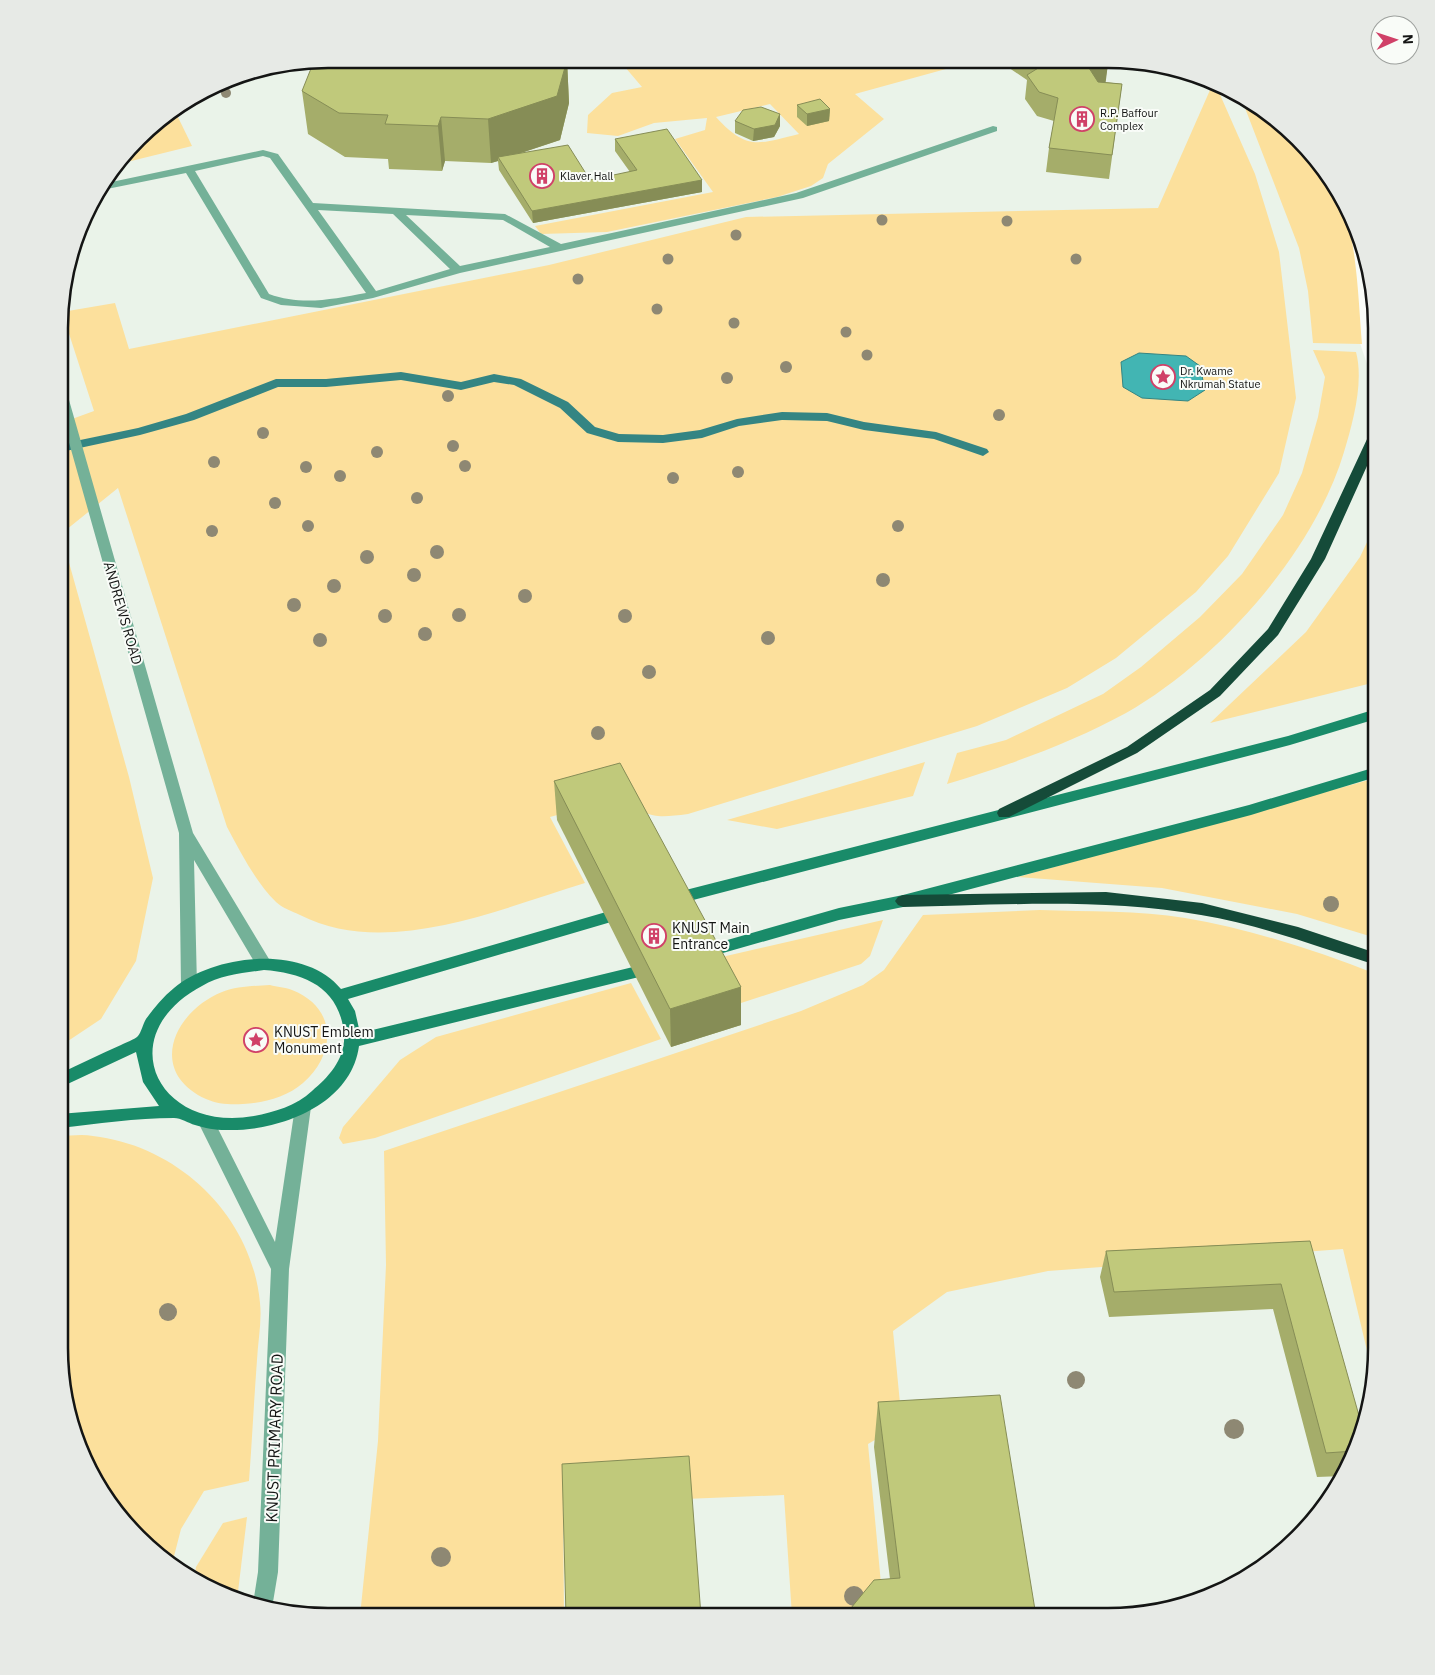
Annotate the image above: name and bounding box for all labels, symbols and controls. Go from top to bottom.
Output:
north arrow [1370,15,1420,65]
text: N [1399,34,1417,45]
building icon: R.P. Baffour Complex [1069,106,1095,132]
place label: R.P. Baffour Complex [1100,106,1158,133]
building icon: Klaver Hall [529,163,555,189]
place label: Klaver Hall [560,169,613,183]
place icon: Dr. Kwame Nkrumah Statue [1150,364,1176,390]
place label: Dr. Kwame Nkrumah Statue [1180,364,1260,391]
street label: ANDREWS ROAD [100,559,146,667]
place label: KNUST Main Entrance [672,919,750,953]
building icon: KNUST Main Entrance [641,923,667,949]
place label: KNUST Emblem Monument [274,1023,374,1057]
place icon: KNUST Emblem Monument [243,1027,269,1053]
street label: KNUST PRIMARY ROAD [261,1353,287,1523]

